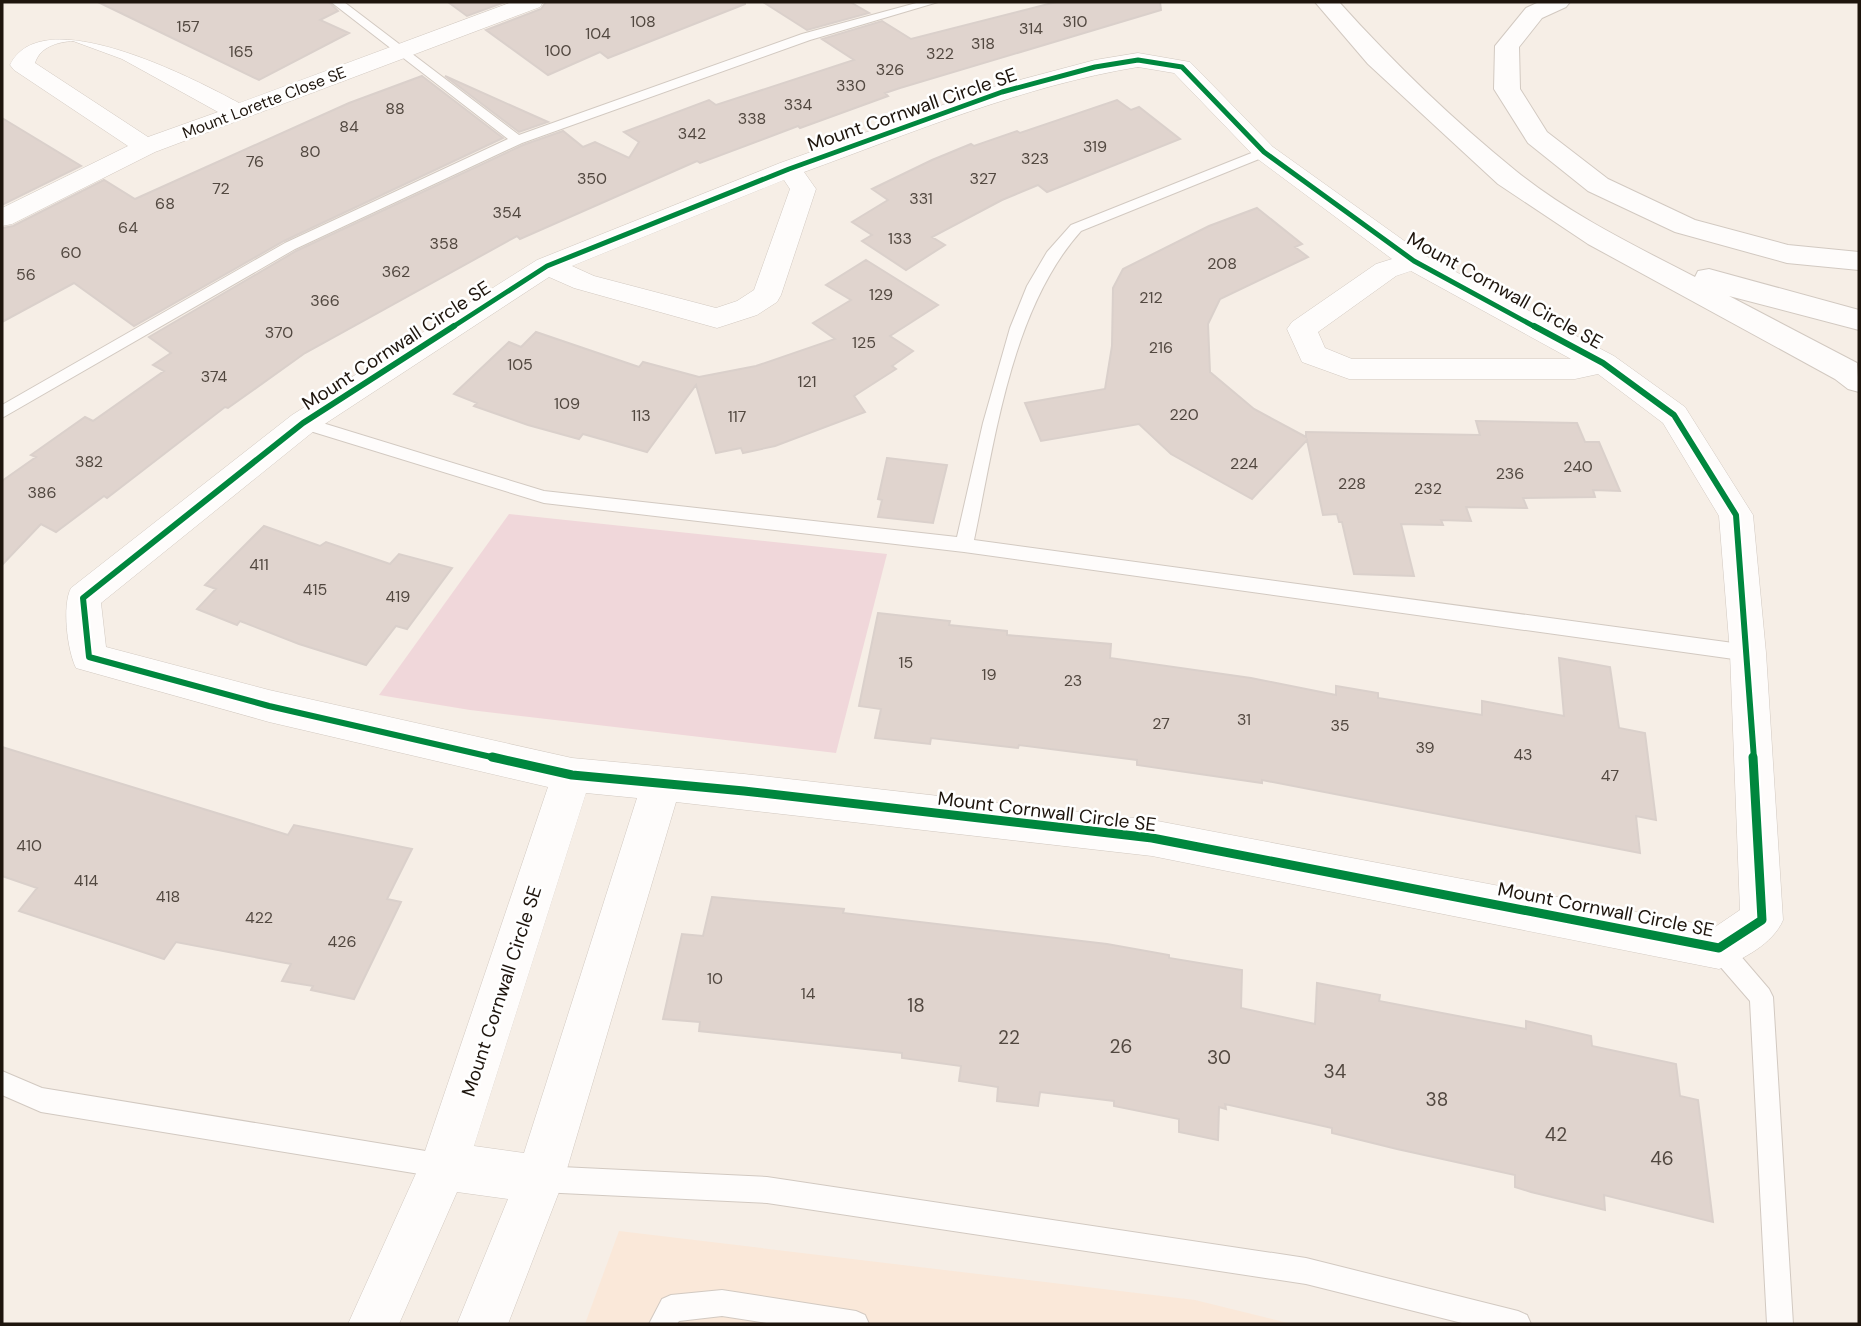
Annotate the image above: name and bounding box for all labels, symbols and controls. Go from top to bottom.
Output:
house number: 108 [630,11,656,32]
house number: 310 [1062,11,1088,32]
house number: 157 [176,16,200,37]
house number: 314 [1019,18,1043,39]
house number: 104 [585,23,611,44]
house number: 318 [971,33,995,54]
house number: 100 [545,40,571,61]
house number: 165 [229,41,253,62]
house number: 322 [926,43,954,64]
house number: 326 [876,59,904,80]
street label: Mount Lorette Close SE [179,62,349,143]
street label: Mount Cornwall Circle SE [804,62,1020,157]
house number: 330 [836,75,866,96]
house number: 334 [784,94,813,115]
house number: 88 [385,98,405,119]
house number: 338 [738,108,766,129]
house number: 84 [339,116,359,137]
house number: 342 [678,123,706,144]
house number: 319 [1083,136,1107,157]
house number: 80 [300,141,320,162]
house number: 323 [1021,148,1049,169]
house number: 76 [246,151,264,172]
house number: 350 [577,168,607,189]
house number: 327 [970,168,996,189]
house number: 72 [212,178,230,199]
house number: 331 [909,188,933,209]
house number: 68 [155,193,175,214]
house number: 354 [493,202,522,223]
house number: 64 [118,217,138,238]
street label: Mount Cornwall Circle SE [1403,226,1607,355]
house number: 133 [888,228,912,249]
house number: 358 [430,233,458,254]
house number: 60 [61,242,82,263]
house number: 208 [1207,253,1237,274]
house number: 362 [382,261,410,282]
house number: 56 [16,264,36,285]
street label: Mount Cornwall Circle SE [297,275,495,416]
house number: 129 [869,284,893,305]
house number: 212 [1139,287,1163,308]
house number: 366 [310,290,340,311]
house number: 370 [265,322,293,343]
house number: 125 [852,332,876,353]
house number: 216 [1149,337,1173,358]
house number: 105 [507,354,533,375]
house number: 374 [201,366,228,387]
house number: 121 [797,371,817,392]
house number: 109 [554,393,580,414]
house number: 220 [1169,404,1199,425]
house number: 113 [631,405,651,426]
house number: 117 [728,406,746,427]
house number: 382 [75,451,103,472]
house number: 224 [1230,453,1258,474]
house number: 240 [1563,456,1593,477]
house number: 236 [1496,463,1524,484]
house number: 228 [1338,473,1366,494]
house number: 232 [1414,478,1442,499]
house number: 386 [27,482,57,503]
house number: 411 [249,554,269,575]
house number: 415 [303,579,327,600]
house number: 419 [386,586,410,607]
house number: 15 [899,652,913,673]
house number: 19 [981,664,997,685]
house number: 23 [1064,670,1082,691]
house number: 31 [1237,709,1251,730]
house number: 27 [1152,713,1170,734]
house number: 35 [1330,715,1350,736]
house number: 39 [1415,737,1435,758]
house number: 43 [1513,744,1533,765]
house number: 47 [1601,765,1619,786]
street label: Mount Cornwall Circle SE [936,786,1158,837]
house number: 410 [16,835,42,856]
house number: 414 [74,870,98,891]
street label: Mount Cornwall Circle SE [1496,876,1716,943]
street label: Mount Cornwall Circle SE [456,883,547,1100]
house number: 418 [156,886,180,907]
house number: 422 [245,907,273,928]
house number: 426 [328,931,356,952]
house number: 10 [707,968,723,989]
house number: 14 [801,983,816,1004]
house number: 18 [907,993,925,1018]
house number: 22 [998,1025,1020,1050]
house number: 26 [1110,1034,1132,1059]
house number: 30 [1207,1045,1231,1070]
house number: 34 [1324,1059,1346,1084]
house number: 38 [1426,1087,1448,1112]
house number: 42 [1545,1122,1567,1147]
house number: 46 [1650,1146,1674,1171]

